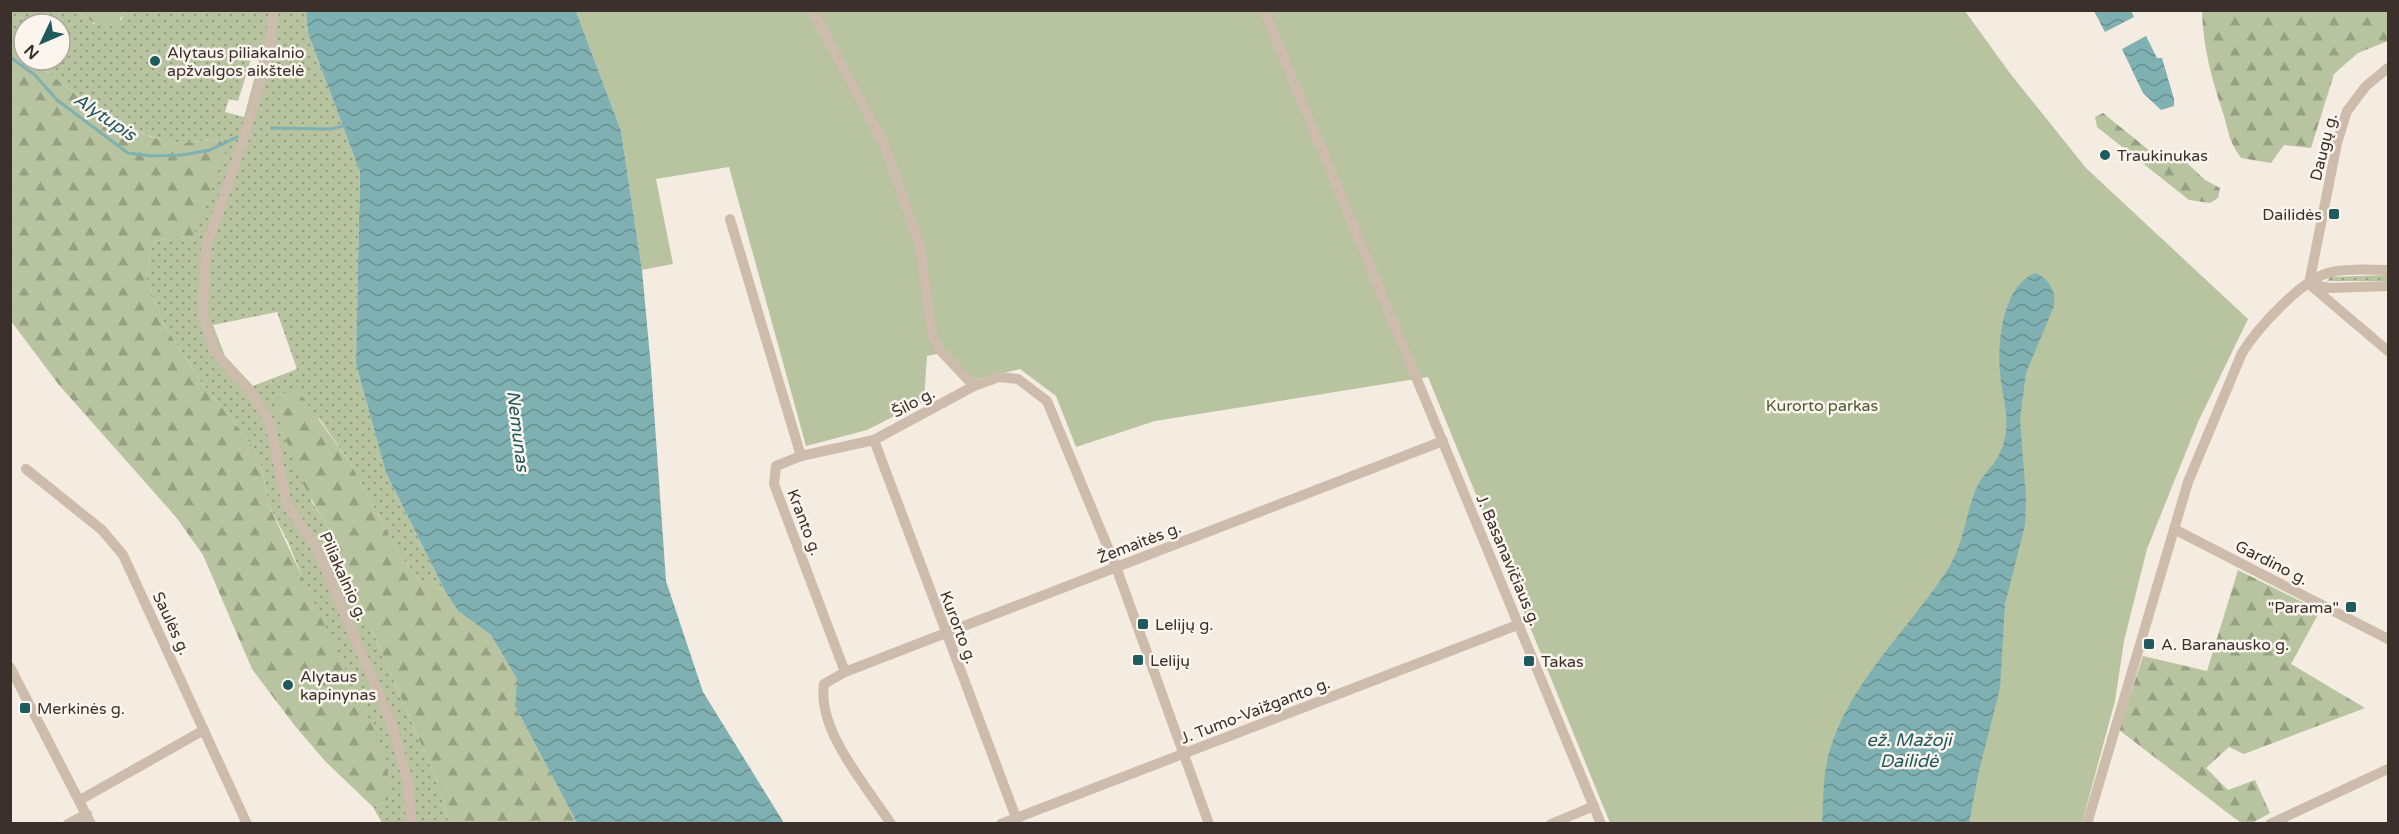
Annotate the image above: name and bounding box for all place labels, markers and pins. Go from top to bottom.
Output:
place label: Alytaus piliakalnio apžvalgos aikštelė [167,43,304,81]
marker: Alytaus piliakalnio apžvalgos aikštelė [148,54,162,68]
place label: Traukinukas [2117,146,2208,166]
marker: Traukinukas [2098,148,2112,162]
place label: Dailidės [2262,205,2322,225]
marker: Dailidės [2327,207,2341,221]
place label: "Parama" [2268,598,2339,618]
marker: "Parama" [2344,600,2358,614]
place label: Lelijų g. [1155,615,1213,635]
marker: Lelijų g. [1136,617,1150,631]
place label: A. Baranausko g. [2161,635,2289,655]
marker: A. Baranausko g. [2142,637,2156,651]
place label: Lelijų [1150,651,1190,671]
place label: Takas [1541,652,1584,672]
marker: Lelijų [1131,653,1145,667]
marker: Takas [1522,654,1536,668]
place label: Alytaus kapinynas [300,667,376,705]
marker: Alytaus kapinynas [281,678,295,692]
place label: Merkinės g. [37,699,125,719]
marker: Merkinės g. [18,701,32,715]

